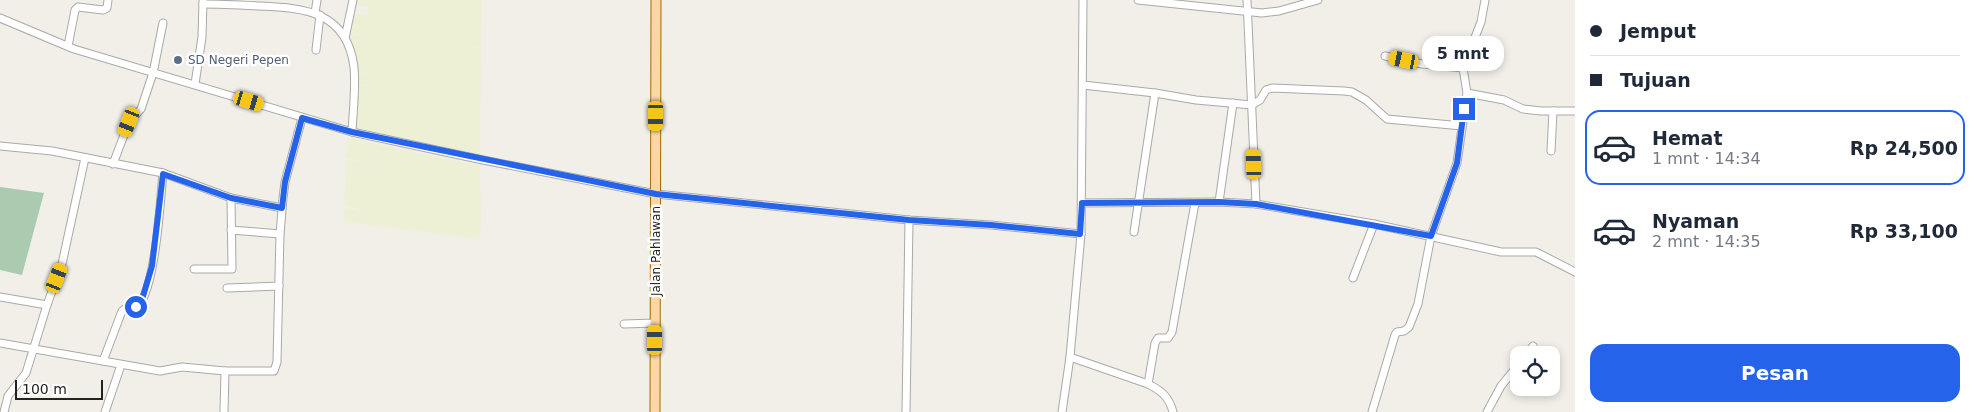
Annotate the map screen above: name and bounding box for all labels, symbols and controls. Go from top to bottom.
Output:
text: Jemput [1620,20,1696,42]
callout: 5 mnt [1423,36,1505,72]
text: 5 mnt [1437,44,1489,63]
car [1387,50,1420,70]
place label: SD Negeri Pepen [188,53,289,67]
marker: SD Negeri Pepen [172,54,184,66]
text: Tujuan [1620,69,1691,91]
car [232,89,265,113]
route end [1453,98,1475,120]
car [648,101,663,131]
car [116,105,141,139]
icon: car [1592,125,1637,170]
text: Hemat [1652,127,1723,149]
text: Rp 24,500 [1850,137,1958,159]
car [1245,149,1262,179]
text: 1 mnt · 14:34 [1652,149,1761,168]
street label: Jalan Pahlawan [649,206,663,297]
icon: car [1592,208,1637,253]
text: Nyaman [1652,210,1739,232]
text: Rp 33,100 [1850,220,1958,242]
text: 2 mnt · 14:35 [1652,232,1761,251]
car [44,261,69,295]
route start [125,296,147,318]
car [647,325,662,355]
button: Pesan [1590,344,1960,402]
map controls [1510,346,1560,396]
button: locate [1510,346,1560,396]
scale bar [15,377,102,400]
text: 100 m [22,381,67,397]

